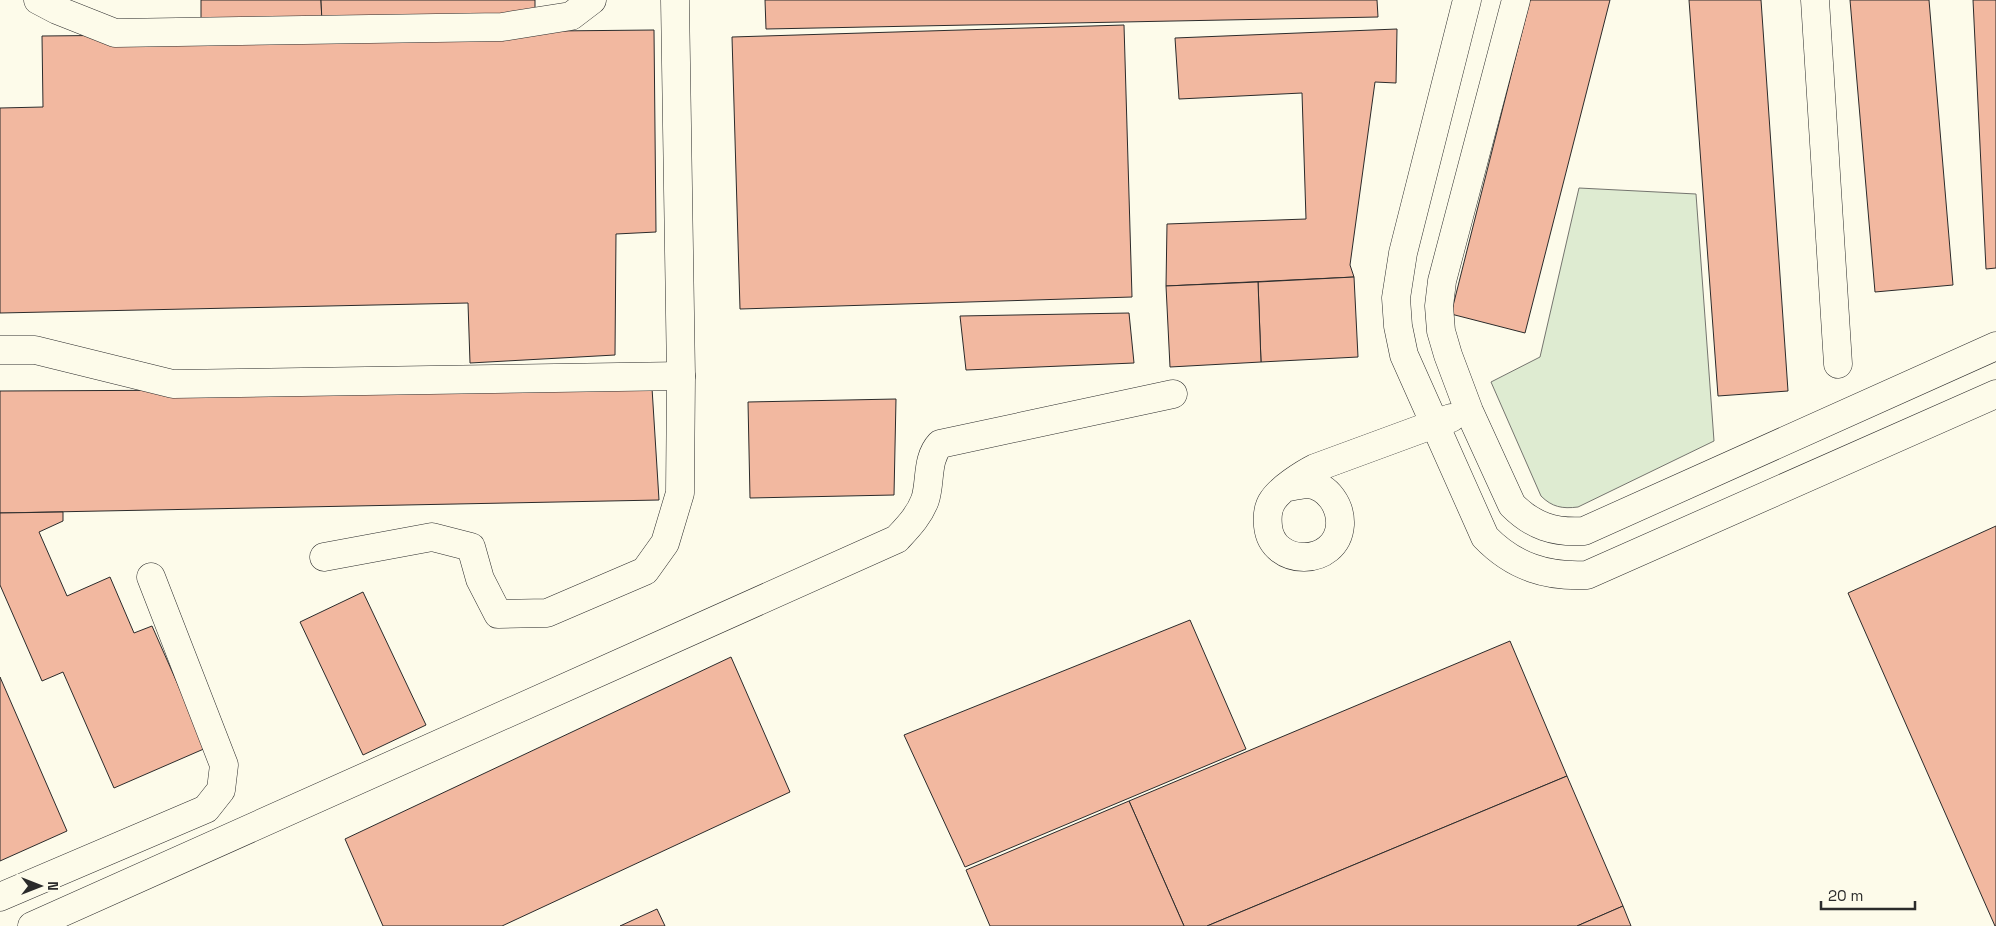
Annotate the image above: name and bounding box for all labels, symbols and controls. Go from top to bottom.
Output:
north arrow [15,861,65,911]
scale bar [1821,878,1915,910]
text: N [44,881,62,891]
text: 20 m [1828,886,1863,905]

